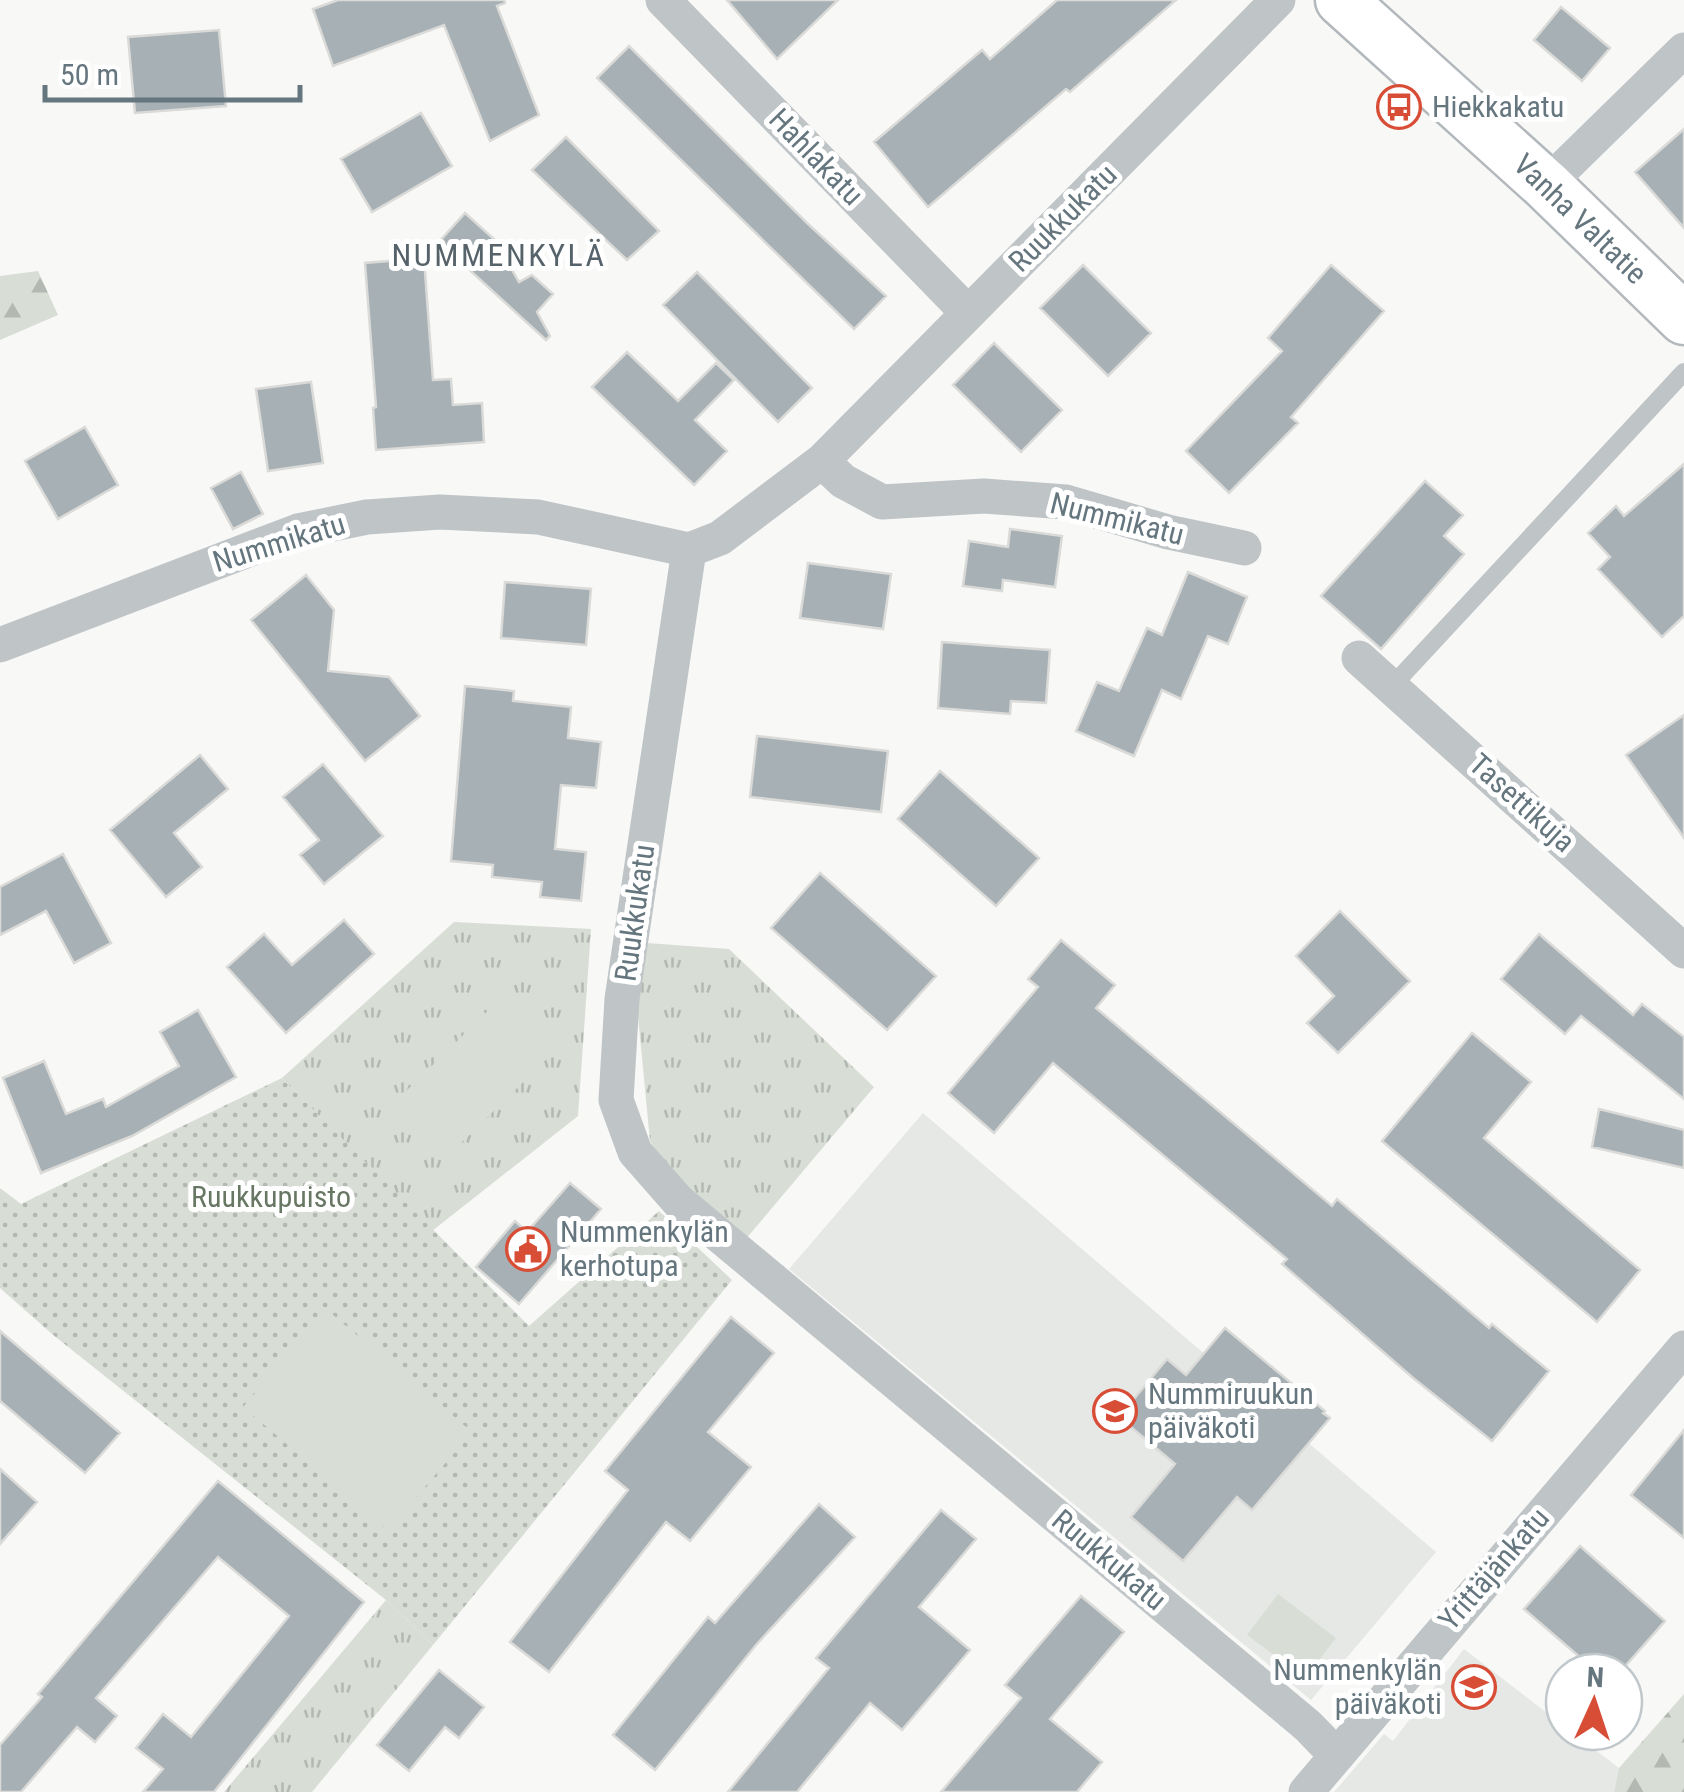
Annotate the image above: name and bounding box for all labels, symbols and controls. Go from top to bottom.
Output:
scale bar [45,40,300,102]
text: 50 m [60,57,119,92]
bus stop icon: Hiekkakatu [1376,84,1422,130]
place label: Hiekkakatu [1432,89,1564,124]
street label: Hahlakatu [762,101,871,212]
street label: Vanha Valtatie [1507,147,1654,291]
street label: Ruukkukatu [1002,157,1124,279]
district label: NUMMENKYLÄ [391,236,607,274]
street label: Nummikatu [1047,485,1188,552]
street label: Nummikatu [209,506,349,579]
street label: Tasettikuja [1462,746,1582,859]
street label: Ruukkukatu [608,842,661,984]
park label: Ruukkupuisto [191,1179,351,1214]
place label: Nummenkylän kerhotupa [560,1214,729,1283]
public building icon: Nummenkylän kerhotupa [505,1226,551,1272]
place label: Nummiruukun päiväkoti [1148,1376,1314,1445]
school or university icon: Nummiruukun päiväkoti [1092,1388,1138,1434]
street label: Yrittäjänkatu [1431,1501,1556,1637]
street label: Ruukkukatu [1045,1502,1173,1617]
place label: Nummenkylän päiväkoti [1273,1652,1442,1721]
north arrow [1544,1652,1644,1752]
text: N [1586,1661,1605,1694]
school or university icon: Nummenkylän päiväkoti [1451,1664,1497,1710]

